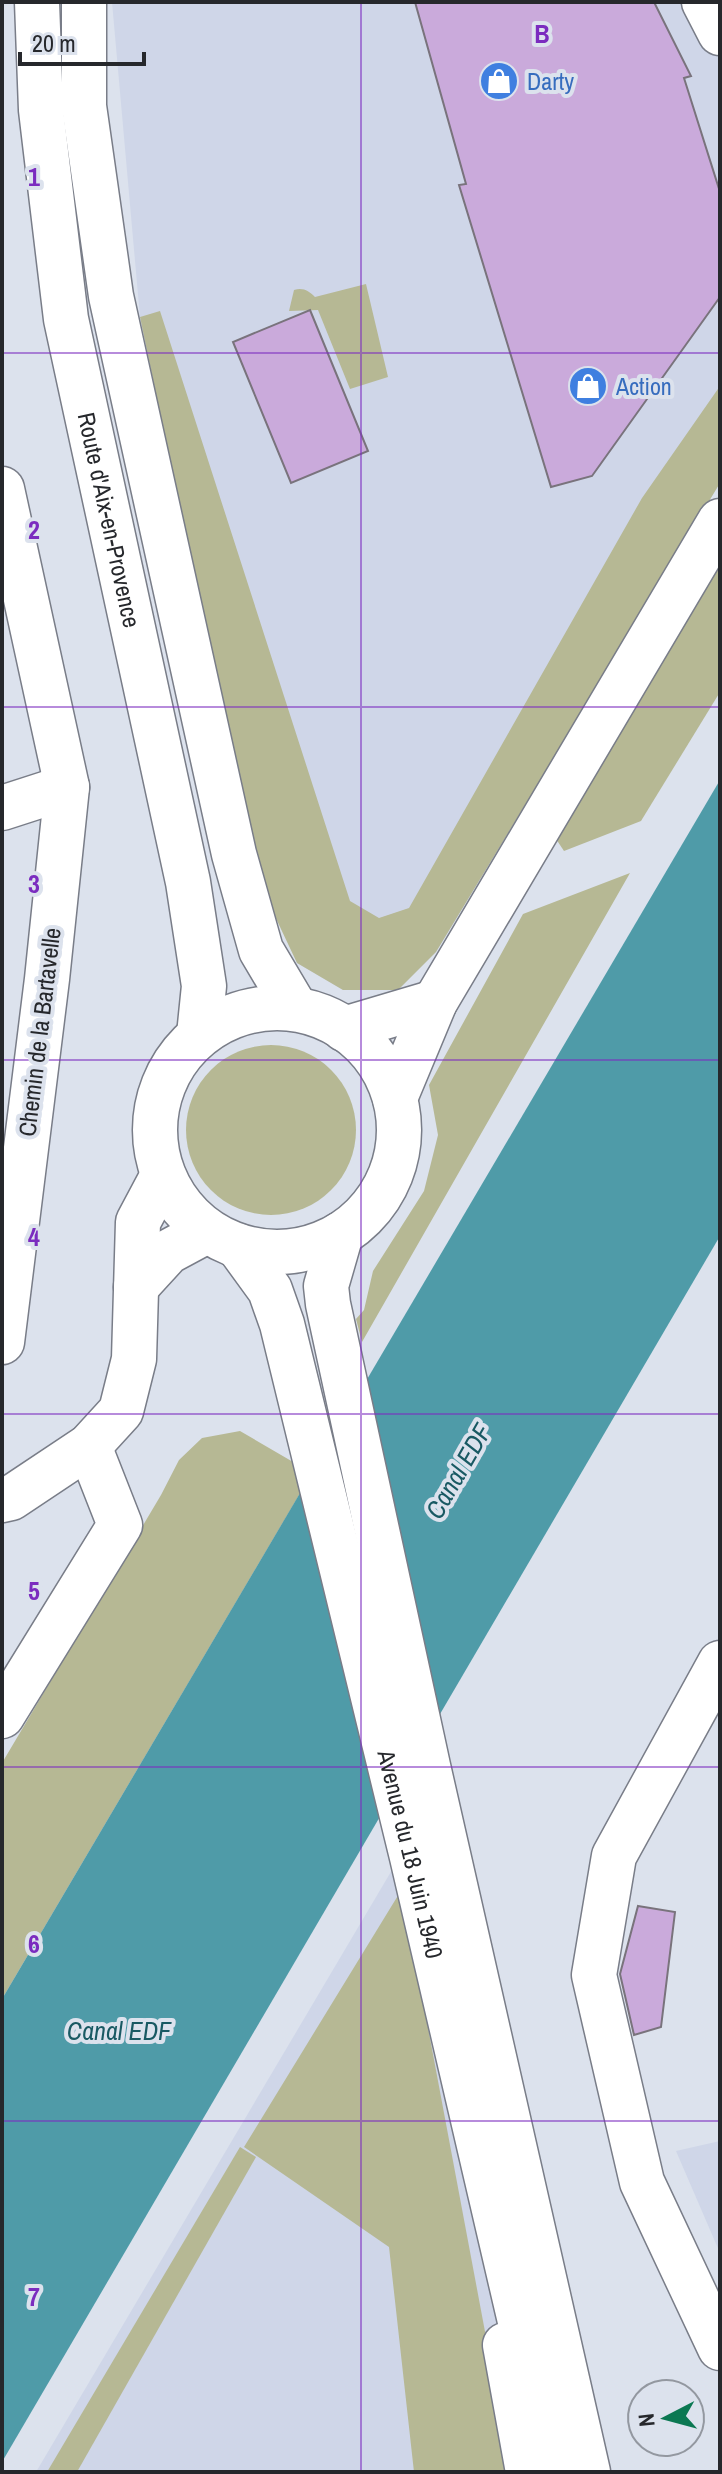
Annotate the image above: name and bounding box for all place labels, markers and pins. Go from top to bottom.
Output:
shop icon: Darty [478,60,520,102]
place label: Darty [527,65,574,97]
shop icon: Action [567,365,609,407]
place label: Action [615,370,672,402]

